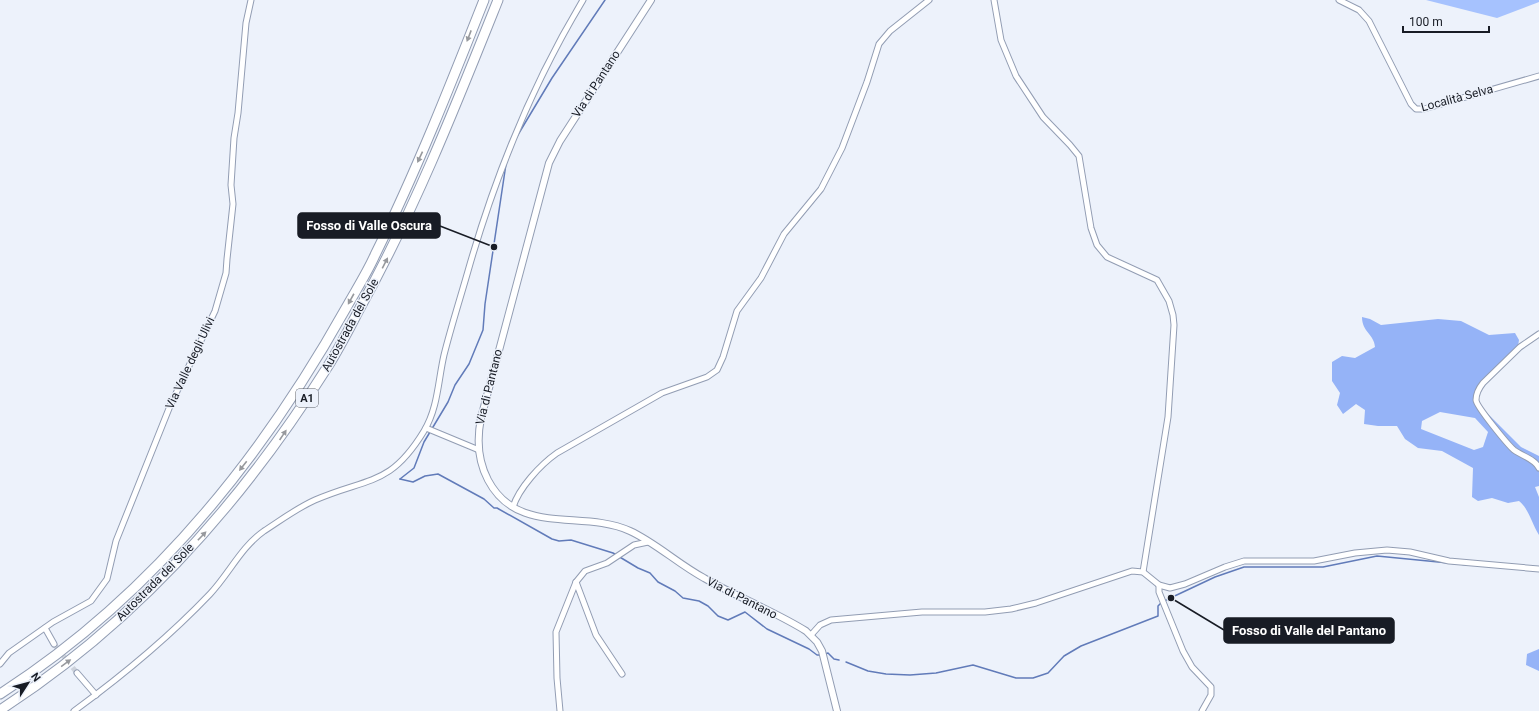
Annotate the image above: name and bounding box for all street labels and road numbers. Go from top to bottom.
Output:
street label: Via di Pantano [569,48,623,120]
street label: Località Selva [1419,82,1495,114]
street label: Autostrada del Sole [319,276,381,374]
street label: Via Valle degli Ulivi [162,315,218,411]
street label: Via di Pantano [473,348,505,426]
road number: A1 [296,389,318,407]
street label: Autostrada del Sole [113,540,197,624]
street label: Via di Pantano [704,574,780,622]

